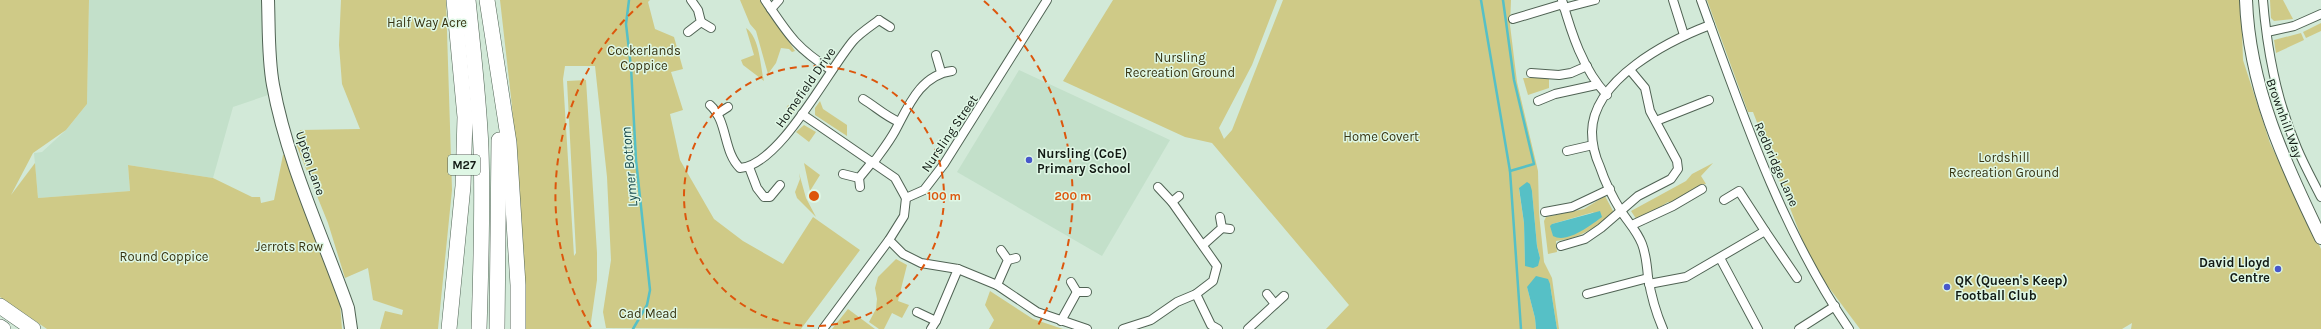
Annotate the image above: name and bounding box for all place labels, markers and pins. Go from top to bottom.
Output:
place label: Nursling (CoE) Primary School [1037,146,1131,176]
marker: Nursling (CoE) Primary School [1024,155,1034,165]
centre of rings [807,189,821,203]
place label: David Lloyd Centre [2199,255,2270,285]
marker: David Lloyd Centre [2273,264,2283,274]
place label: QK (Queen's Keep) Football Club [1955,273,2068,303]
marker: QK (Queen's Keep) Football Club [1942,282,1952,292]

